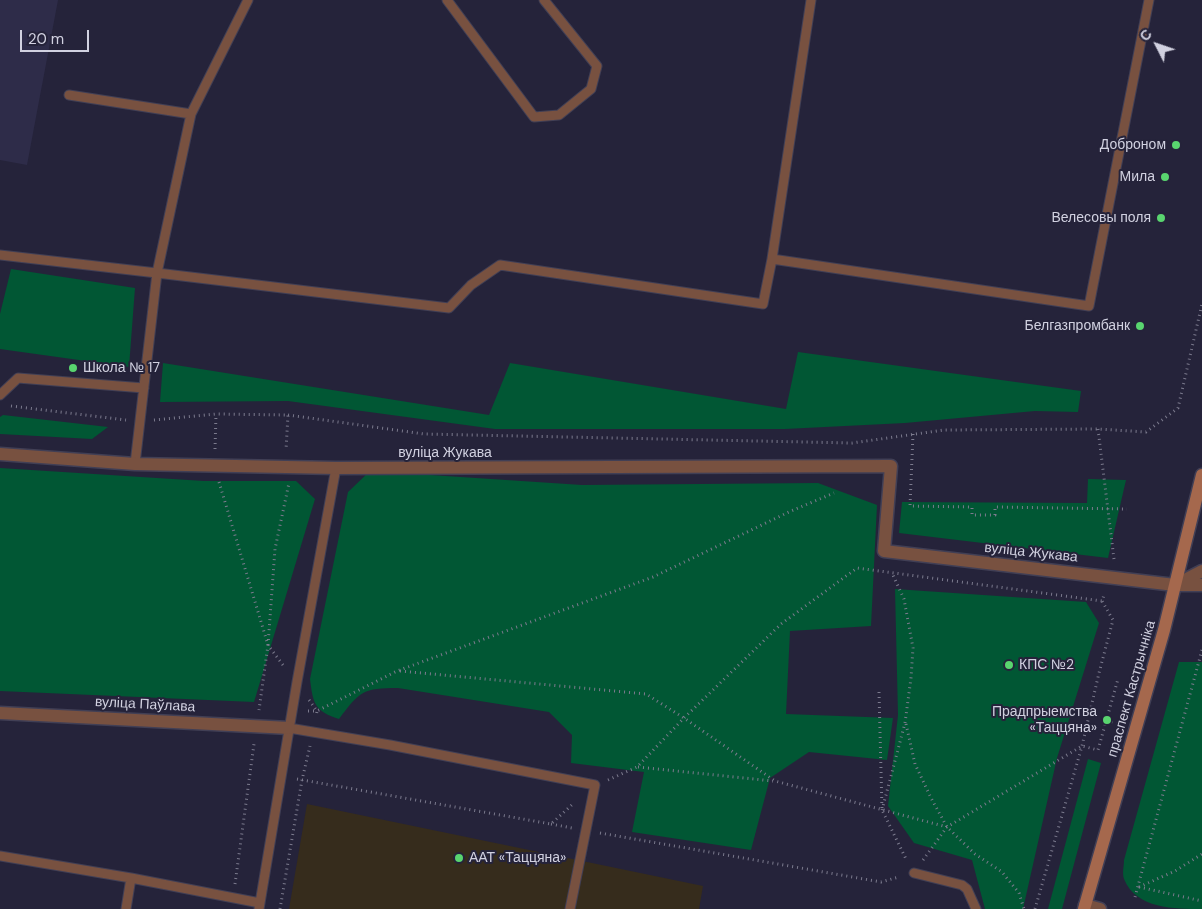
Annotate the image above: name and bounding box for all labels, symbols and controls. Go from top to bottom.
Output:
scale bar [22,20,91,52]
north arrow [1132,20,1182,70]
text: С [1136,25,1156,45]
text: 20 m [28,29,64,49]
place label: Доброном [1100,137,1166,153]
marker: Доброном [1170,139,1182,151]
place label: Мила [1120,169,1155,185]
marker: Мила [1159,171,1171,183]
place label: Велесовы поля [1051,210,1151,226]
marker: Велесовы поля [1155,212,1167,224]
place label: Белгазпромбанк [1025,318,1130,334]
marker: Белгазпромбанк [1134,320,1146,332]
place label: Школа № 17 [83,360,160,376]
marker: Школа № 17 [67,362,79,374]
street label: вуліца Жукава [398,445,492,461]
street label: вуліца Жукава [984,540,1078,566]
street label: праспект Кастрычніка [1104,619,1160,759]
place label: КПС №2 [1019,657,1074,673]
marker: КПС №2 [1003,659,1015,671]
street label: вуліца Паўлава [94,694,196,716]
place label: Прадпрыемства «Таццяна» [992,704,1097,736]
marker: Прадпрыемства «Таццяна» [1101,714,1113,726]
place label: ААТ «Таццяна» [469,850,566,866]
marker: ААТ «Таццяна» [453,852,465,864]

